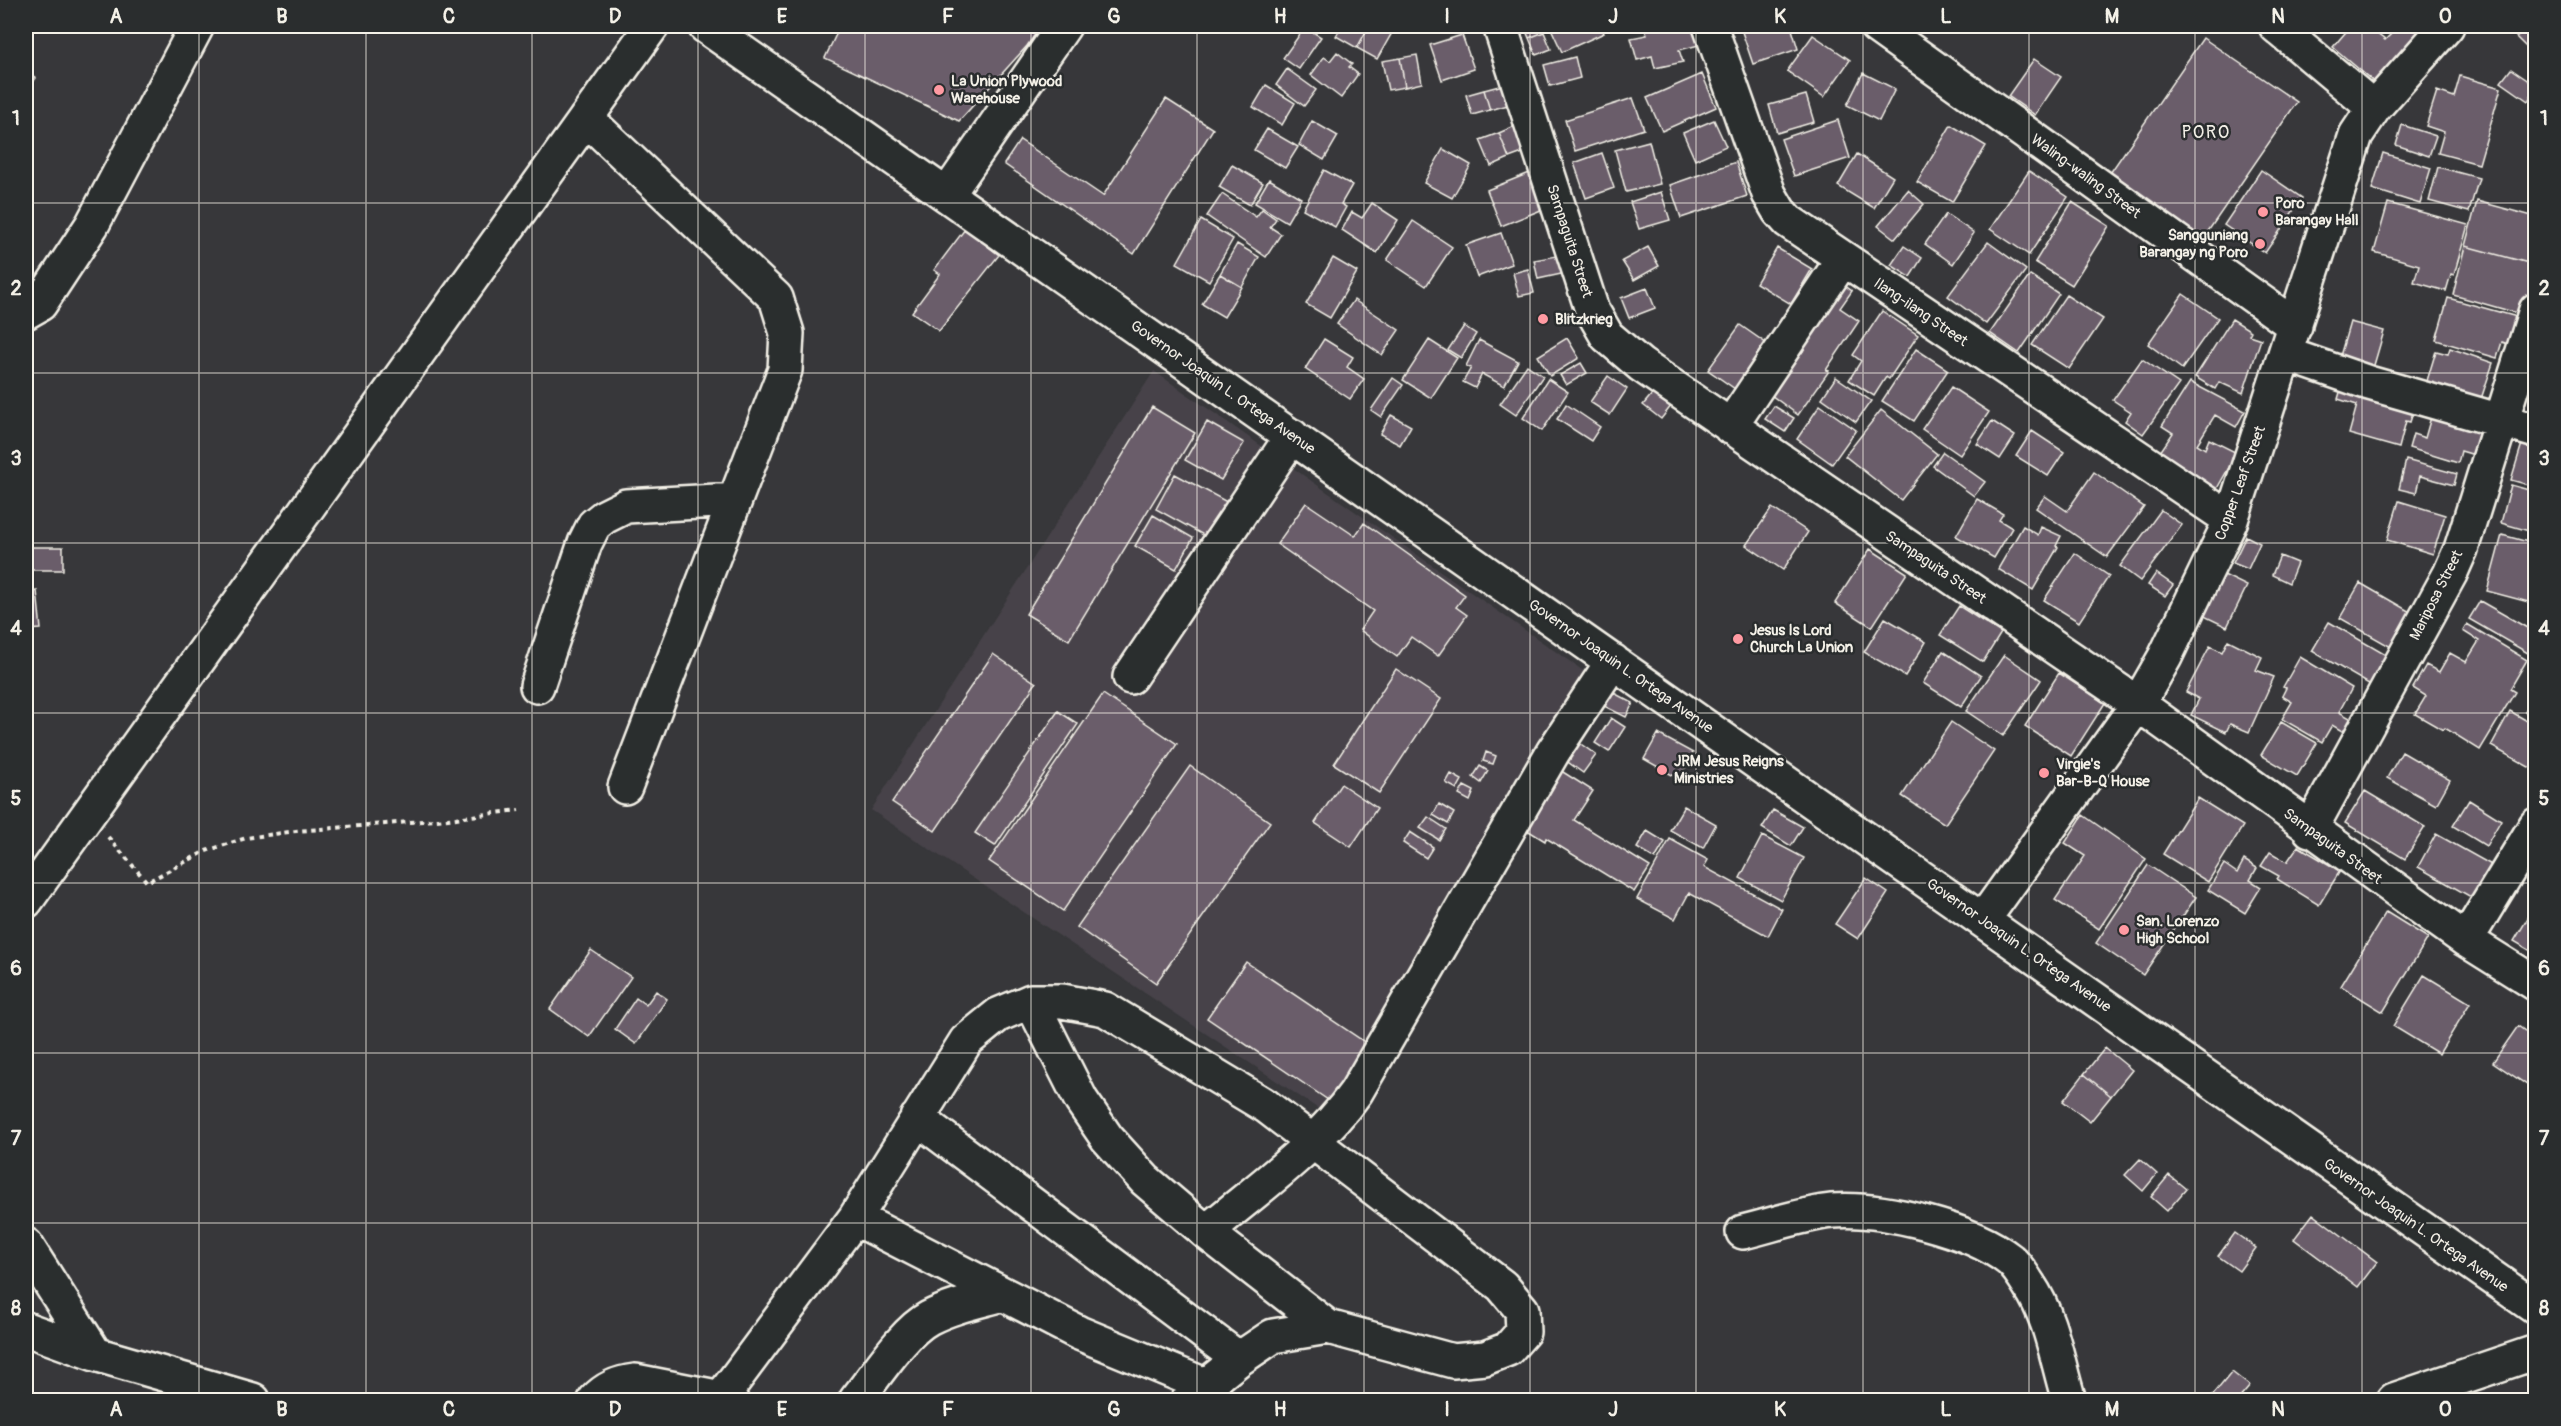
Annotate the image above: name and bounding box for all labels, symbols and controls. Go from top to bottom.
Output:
text: A [110,4,123,29]
text: B [276,4,288,29]
text: C [443,4,455,29]
text: D [609,4,622,29]
text: E [777,4,788,29]
text: F [942,4,954,29]
text: G [1107,4,1121,29]
text: H [1274,4,1287,29]
text: I [1444,4,1450,29]
text: J [1608,4,1618,29]
text: K [1774,4,1786,29]
text: L [1940,4,1952,29]
text: M [2105,4,2119,29]
text: N [2271,4,2285,29]
text: O [2439,4,2452,29]
place label: La Union Plywood Warehouse [951,72,1062,108]
marker: La Union Plywood Warehouse [932,83,946,97]
text: 1 [12,106,20,131]
text: 1 [2540,106,2548,131]
district label: PORO [2181,121,2231,144]
street label: Waling-waling Street [2027,130,2145,223]
street label: Sampaguita Street [1542,182,1597,301]
place label: Poro Barangay Hall [2275,194,2359,230]
marker: Poro Barangay Hall [2256,205,2270,219]
place label: Sangguniang Barangay ng Poro [2139,226,2248,262]
marker: Sangguniang Barangay ng Poro [2253,237,2267,251]
street label: Ilang-ilang Street [1870,274,1972,351]
text: 2 [10,276,22,301]
text: 2 [2538,276,2550,301]
place label: Blitzkrieg [1555,310,1613,329]
marker: Blitzkrieg [1536,312,1550,326]
street label: Governor Joaquin L. Ortega Avenue [1127,316,1319,459]
street label: Copper Leaf Street [2211,422,2270,543]
text: 3 [10,446,22,471]
text: 3 [2538,446,2550,471]
street label: Sampaguita Street [1882,527,1991,609]
street label: Mariposa Street [2406,546,2468,643]
street label: Governor Joaquin L. Ortega Avenue [1525,595,1717,738]
text: 4 [10,616,22,641]
text: 4 [2538,616,2550,641]
place label: Jesus Is Lord Church La Union [1750,621,1854,657]
marker: Jesus Is Lord Church La Union [1731,632,1745,646]
place label: JRM Jesus Reigns Ministries [1674,752,1784,788]
place label: Virgie's Bar-B-Q House [2056,755,2150,791]
marker: JRM Jesus Reigns Ministries [1655,763,1669,777]
marker: Virgie's Bar-B-Q House [2037,766,2051,780]
text: 5 [11,786,22,811]
text: 5 [2539,786,2550,811]
street label: Sampaguita Street [2279,804,2387,889]
street label: Governor Joaquin L. Ortega Avenue [1923,874,2115,1017]
place label: San. Lorenzo High School [2136,912,2219,948]
marker: San. Lorenzo High School [2117,923,2131,937]
text: 6 [10,956,22,981]
text: 6 [2538,956,2550,981]
text: 7 [11,1126,22,1151]
text: 7 [2539,1126,2550,1151]
street label: Governor Joaquin L. Ortega Avenue [2320,1154,2512,1297]
text: 8 [11,1296,21,1321]
text: 8 [2539,1296,2549,1321]
text: A [110,1397,123,1422]
text: B [276,1397,288,1422]
text: C [443,1397,455,1422]
text: D [609,1397,622,1422]
text: E [777,1397,788,1422]
text: F [942,1397,954,1422]
text: G [1107,1397,1121,1422]
text: H [1274,1397,1287,1422]
text: I [1444,1397,1450,1422]
text: J [1608,1397,1618,1422]
text: K [1774,1397,1786,1422]
text: L [1940,1397,1952,1422]
text: M [2105,1397,2119,1422]
text: N [2271,1397,2285,1422]
text: O [2439,1397,2452,1422]

